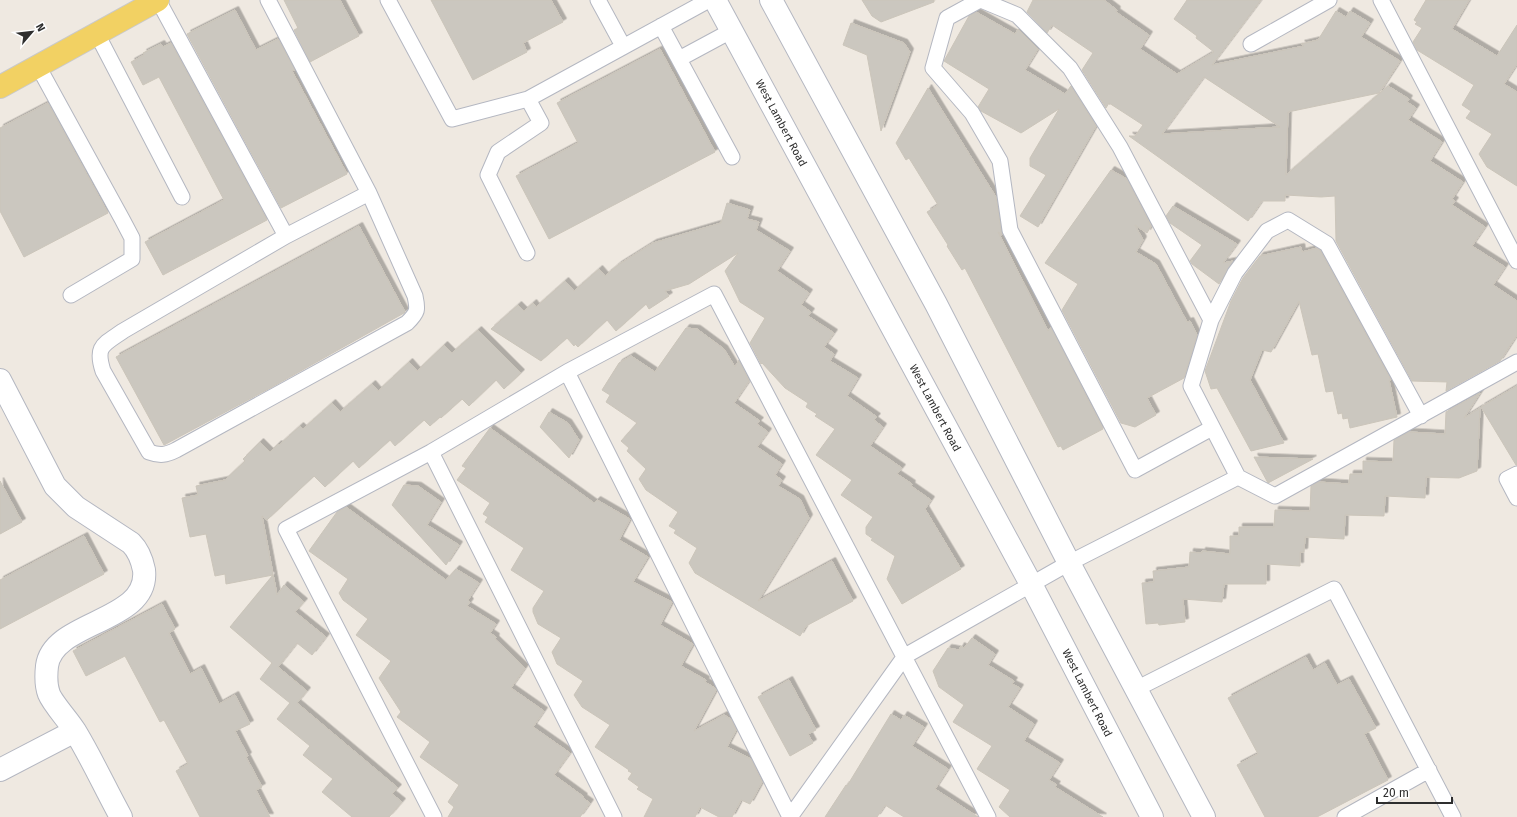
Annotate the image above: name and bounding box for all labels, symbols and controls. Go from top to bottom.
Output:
north arrow [12,12,52,52]
text: N [33,21,48,34]
street label: West Lambert Road [753,77,809,169]
street label: West Lambert Road [907,362,963,454]
street label: West Lambert Road [1059,647,1115,739]
scale bar [1377,779,1452,805]
text: 20 m [1383,786,1409,800]

